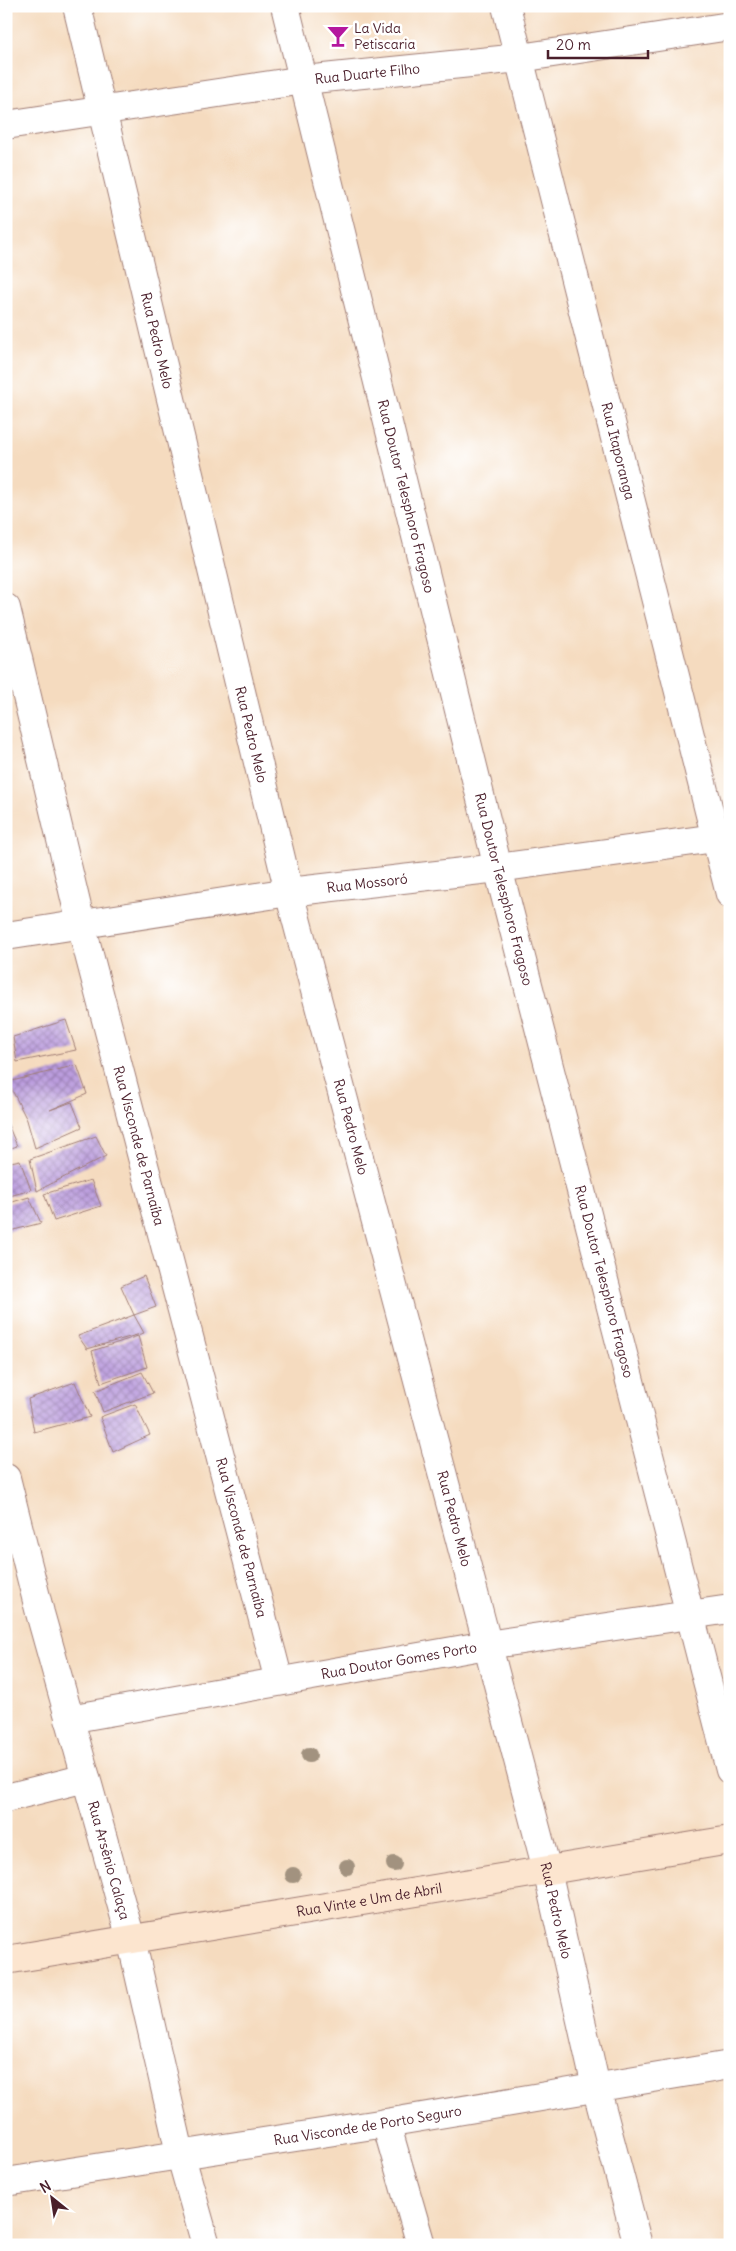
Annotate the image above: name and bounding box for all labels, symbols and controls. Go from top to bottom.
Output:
place label: La Vida Petiscaria [354,19,416,53]
bar icon: La Vida Petiscaria [325,23,351,49]
scale bar [548,28,648,60]
text: 20 m [556,35,591,54]
street label: Rua Duarte Filho [314,59,421,88]
street label: Rua Pedro Melo [137,291,177,391]
street label: Rua Doutor Telesphoro Fragoso [374,398,439,595]
street label: Rua Itaporanga [597,400,639,502]
street label: Rua Pedro Melo [231,684,272,785]
street label: Rua Doutor Telesphoro Fragoso [471,791,537,988]
street label: Rua Mossoró [326,869,409,897]
street label: Rua Visconde de Parnaíba [109,1064,169,1228]
street label: Rua Pedro Melo [330,1077,372,1177]
street label: Rua Doutor Telesphoro Fragoso [571,1183,638,1380]
street label: Rua Visconde de Parnaíba [212,1456,271,1619]
street label: Rua Pedro Melo [433,1469,476,1569]
street label: Rua Doutor Gomes Porto [320,1638,478,1683]
street label: Rua Arsênio Calaça [84,1799,134,1922]
street label: Rua Pedro Melo [536,1860,576,1961]
street label: Rua Vinte e Um de Abril [295,1879,443,1921]
street label: Rua Visconde de Porto Seguro [272,2101,463,2149]
north arrow [28,2174,78,2224]
text: N [37,2177,54,2197]

